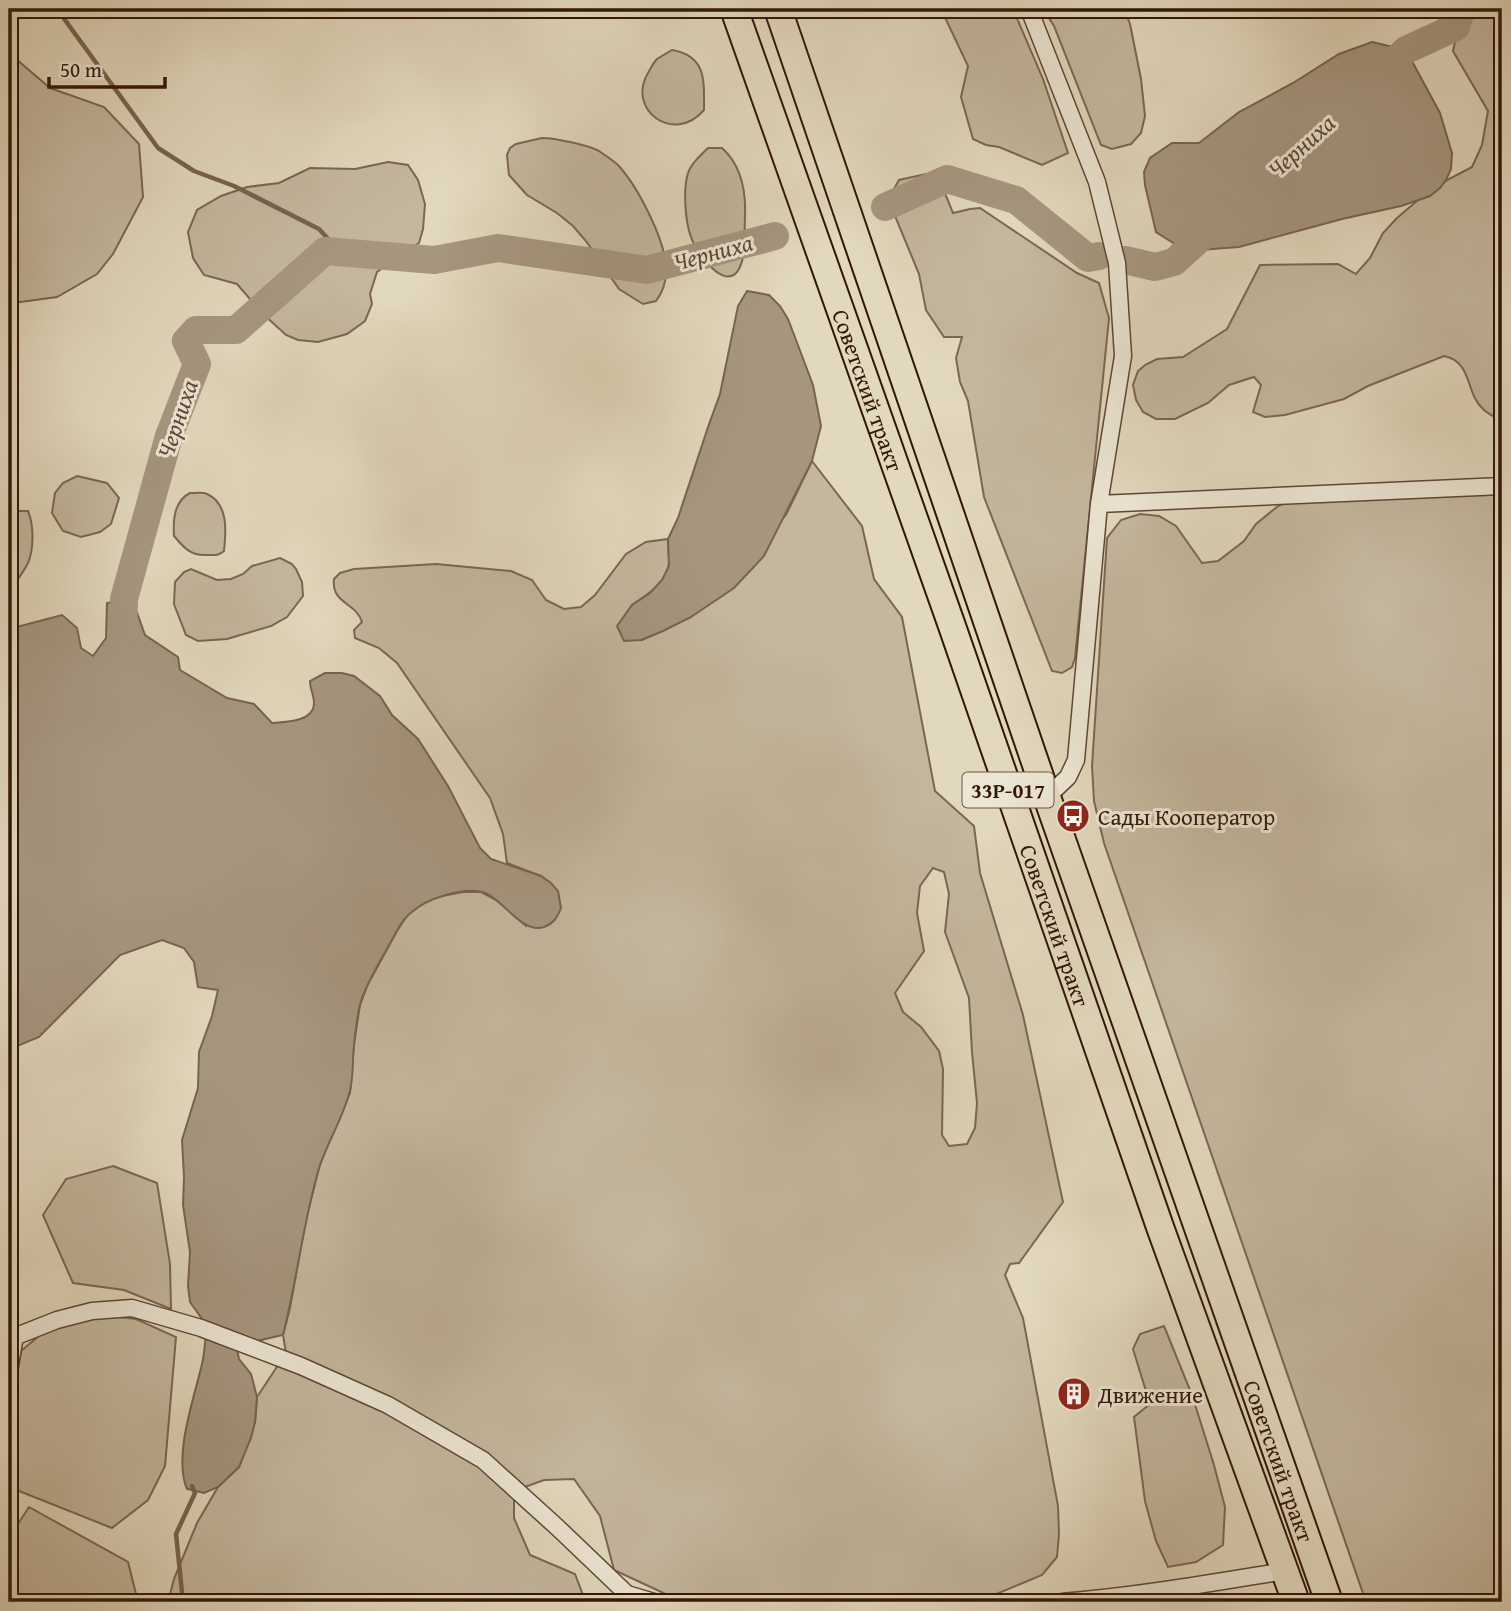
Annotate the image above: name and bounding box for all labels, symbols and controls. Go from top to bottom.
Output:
scale bar [49,46,164,90]
text: 50 m [60,54,102,85]
water label: Черниха [1259,106,1343,186]
water label: Черниха [669,225,757,279]
street label: Советский тракт [825,304,912,475]
water label: Черниха [147,375,207,463]
road number: 33Р-017 [962,772,1054,808]
bus stop icon: Сады Кооператор [1054,797,1092,835]
place label: Сады Кооператор [1098,800,1275,833]
street label: Советский тракт [1012,840,1099,1011]
building icon: Движение [1055,1375,1093,1413]
street label: Советский тракт [1236,1375,1323,1546]
place label: Движение [1097,1378,1203,1411]

